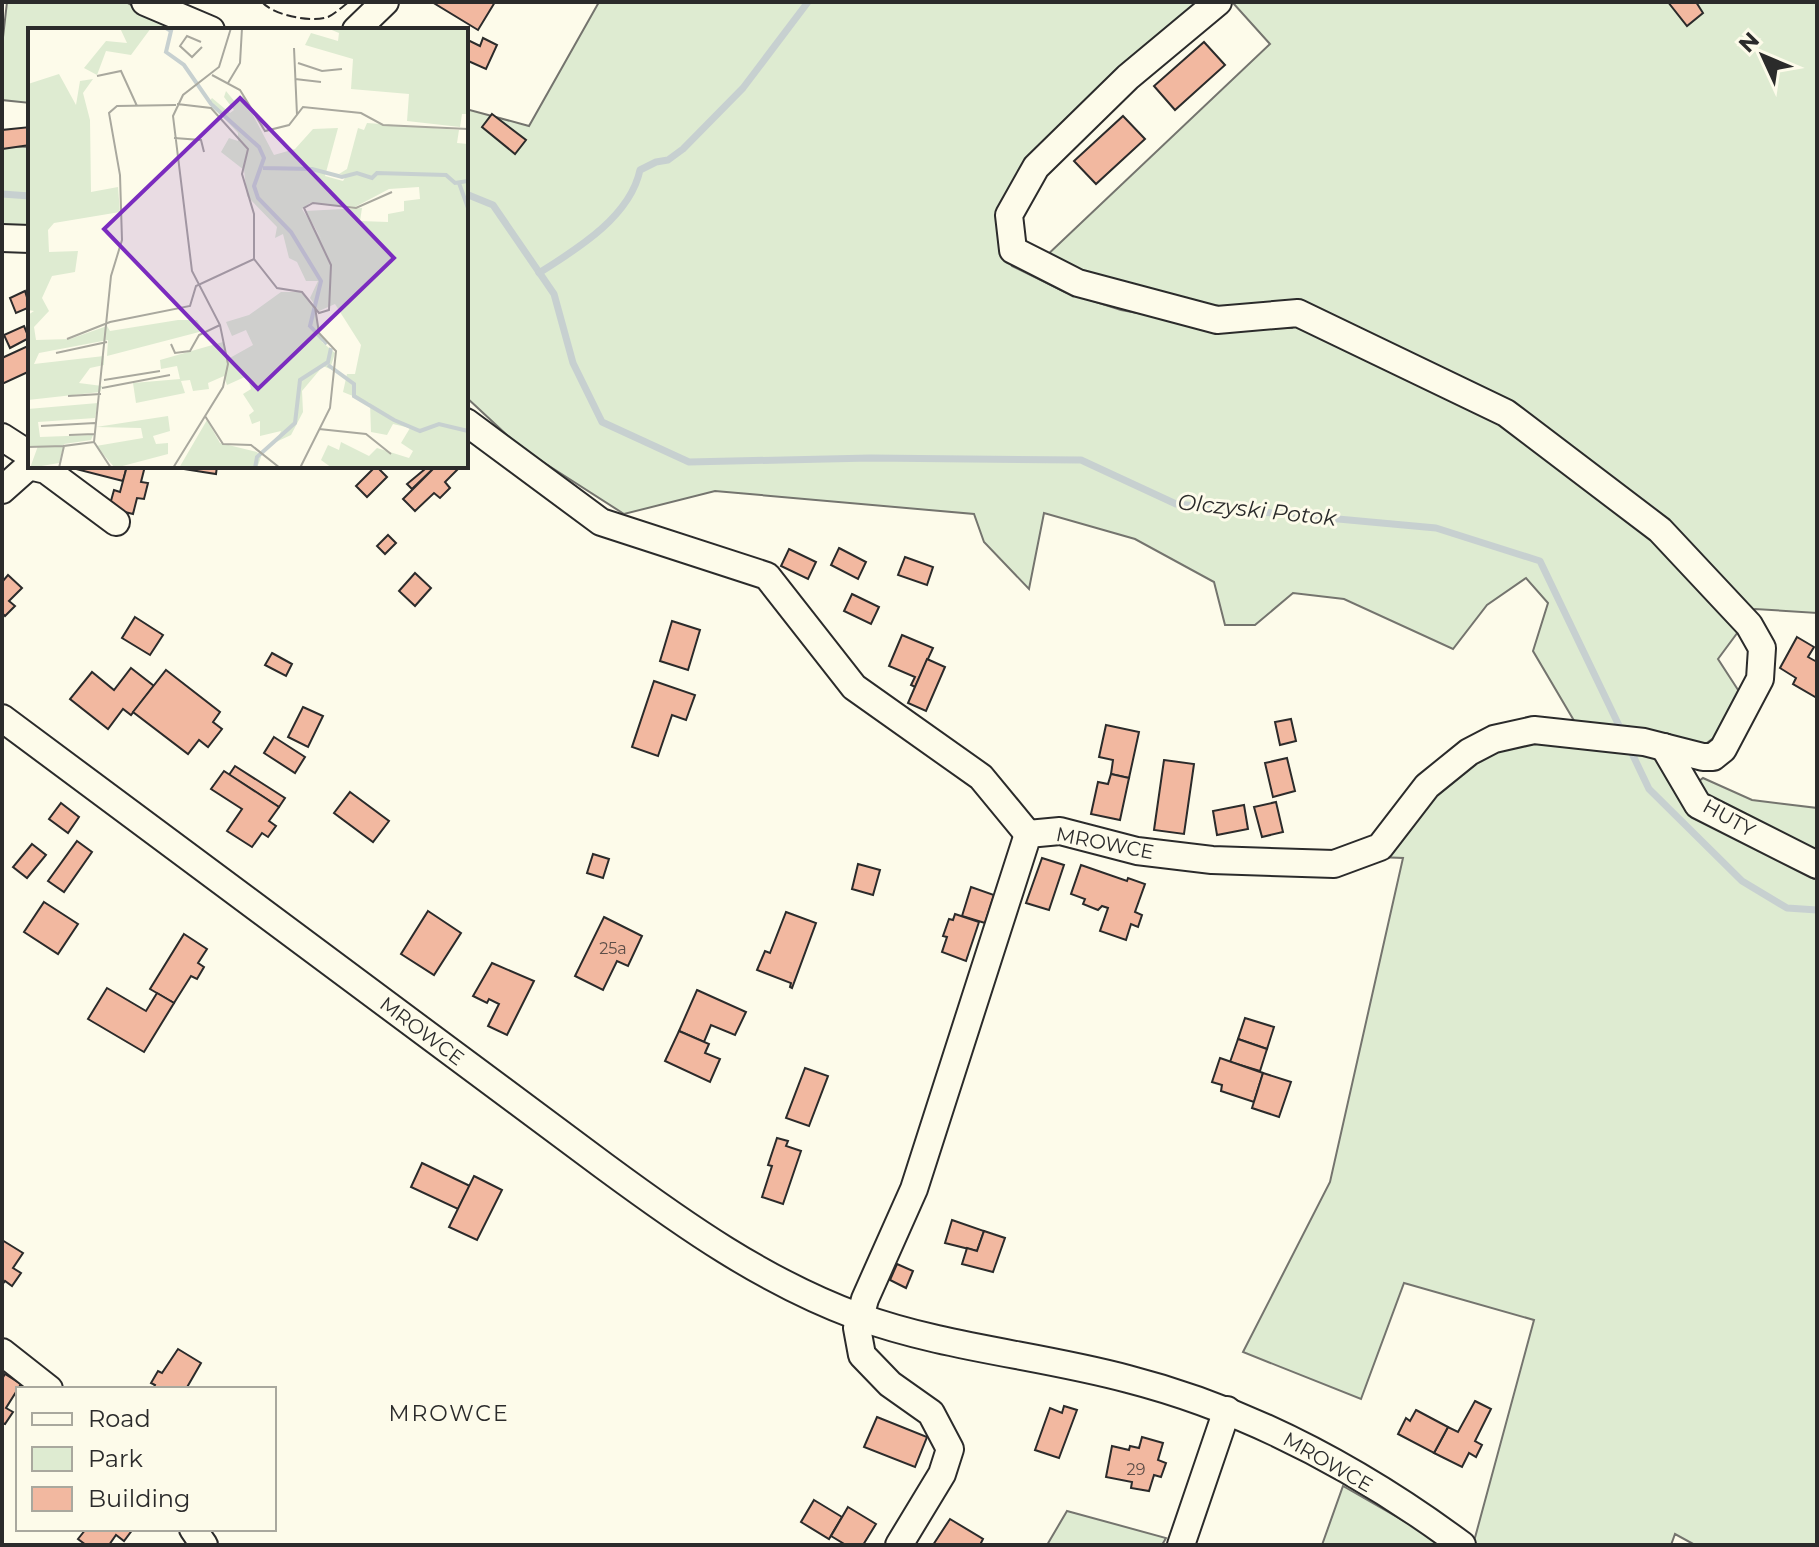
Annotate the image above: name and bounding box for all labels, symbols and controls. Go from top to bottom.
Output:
north arrow [1723,16,1803,96]
text: N [1733,27,1765,58]
inset map [28,28,468,468]
water label: Olczyski Potok [1176,488,1339,532]
street label: HUTY [1699,794,1760,842]
street label: MROWCE [1054,822,1156,864]
house number: 25a [599,939,627,958]
street label: MROWCE [375,992,469,1070]
legend [16,1387,276,1531]
district label: MROWCE [388,1400,510,1427]
text: Road [88,1404,151,1433]
street label: MROWCE [1279,1427,1377,1497]
text: Park [88,1444,143,1473]
house number: 29 [1127,1460,1145,1479]
text: Building [88,1484,191,1513]

